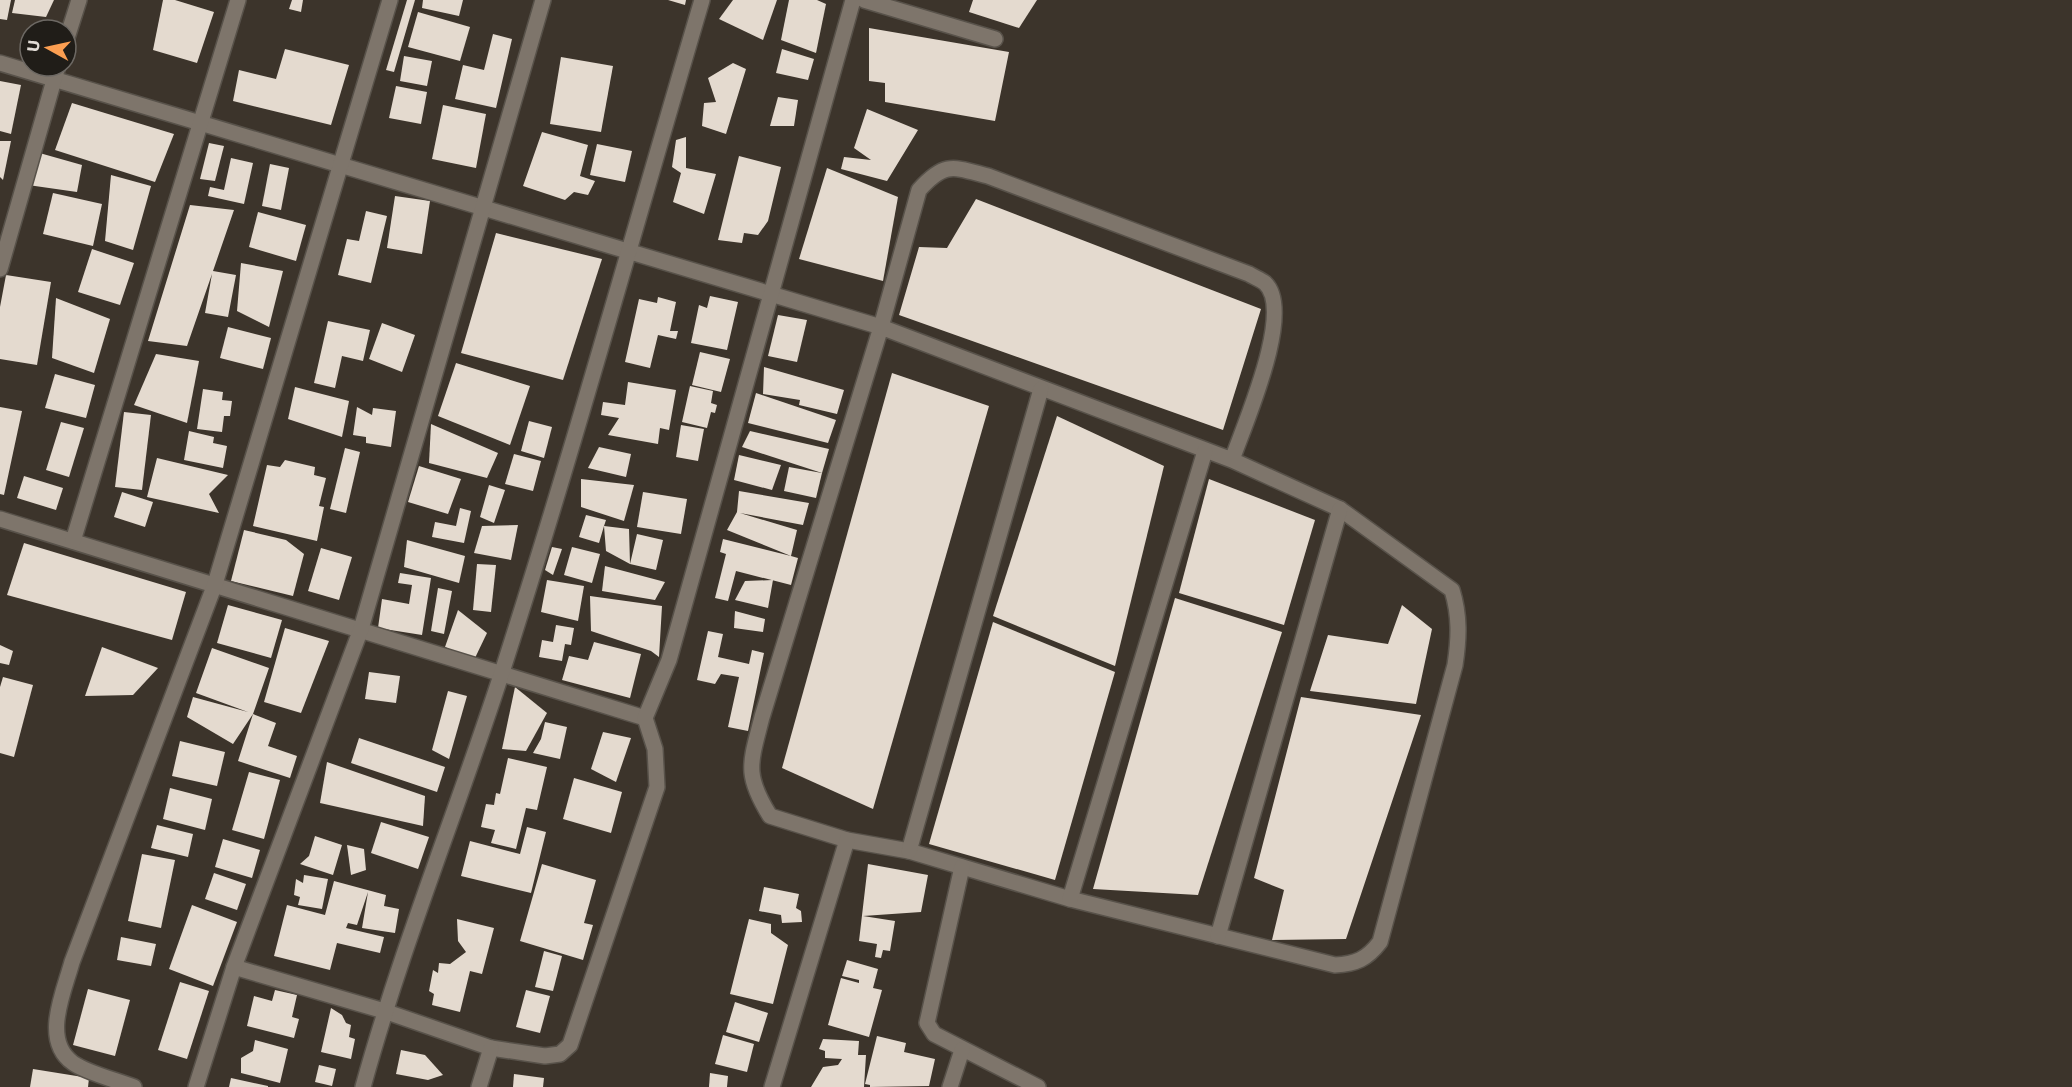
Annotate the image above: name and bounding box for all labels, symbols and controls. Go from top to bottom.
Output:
north arrow [18,18,78,78]
text: U [22,39,43,53]

